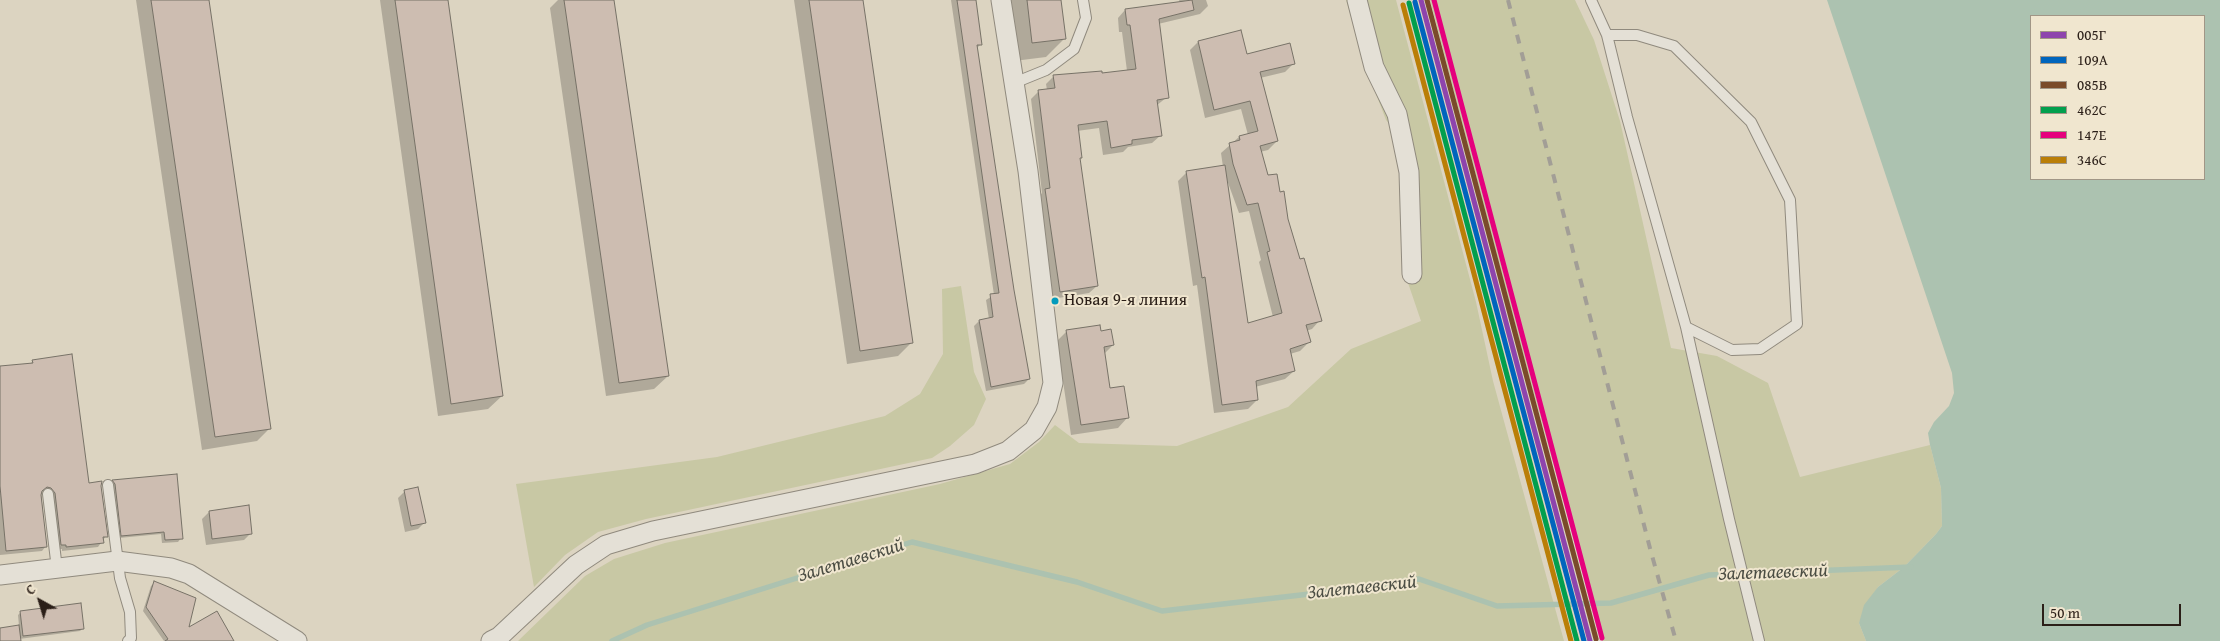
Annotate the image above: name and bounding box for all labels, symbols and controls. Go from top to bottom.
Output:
legend [2030,15,2205,180]
text: 005Г [2077,24,2106,45]
text: 109А [2077,49,2108,70]
text: 085В [2077,74,2107,95]
text: 462С [2077,99,2107,120]
text: 147Е [2077,124,2106,145]
text: 346С [2077,149,2107,170]
place label: Новая 9-я линия [1064,291,1187,311]
marker: Новая 9-я линия [1050,296,1060,306]
water label: Залетаевский [795,534,907,588]
water label: Залетаевский [1718,560,1828,586]
water label: Залетаевский [1306,571,1418,605]
north arrow [15,576,65,626]
text: С [21,579,40,600]
scale bar [2045,594,2184,626]
text: 50 m [2050,602,2080,623]

